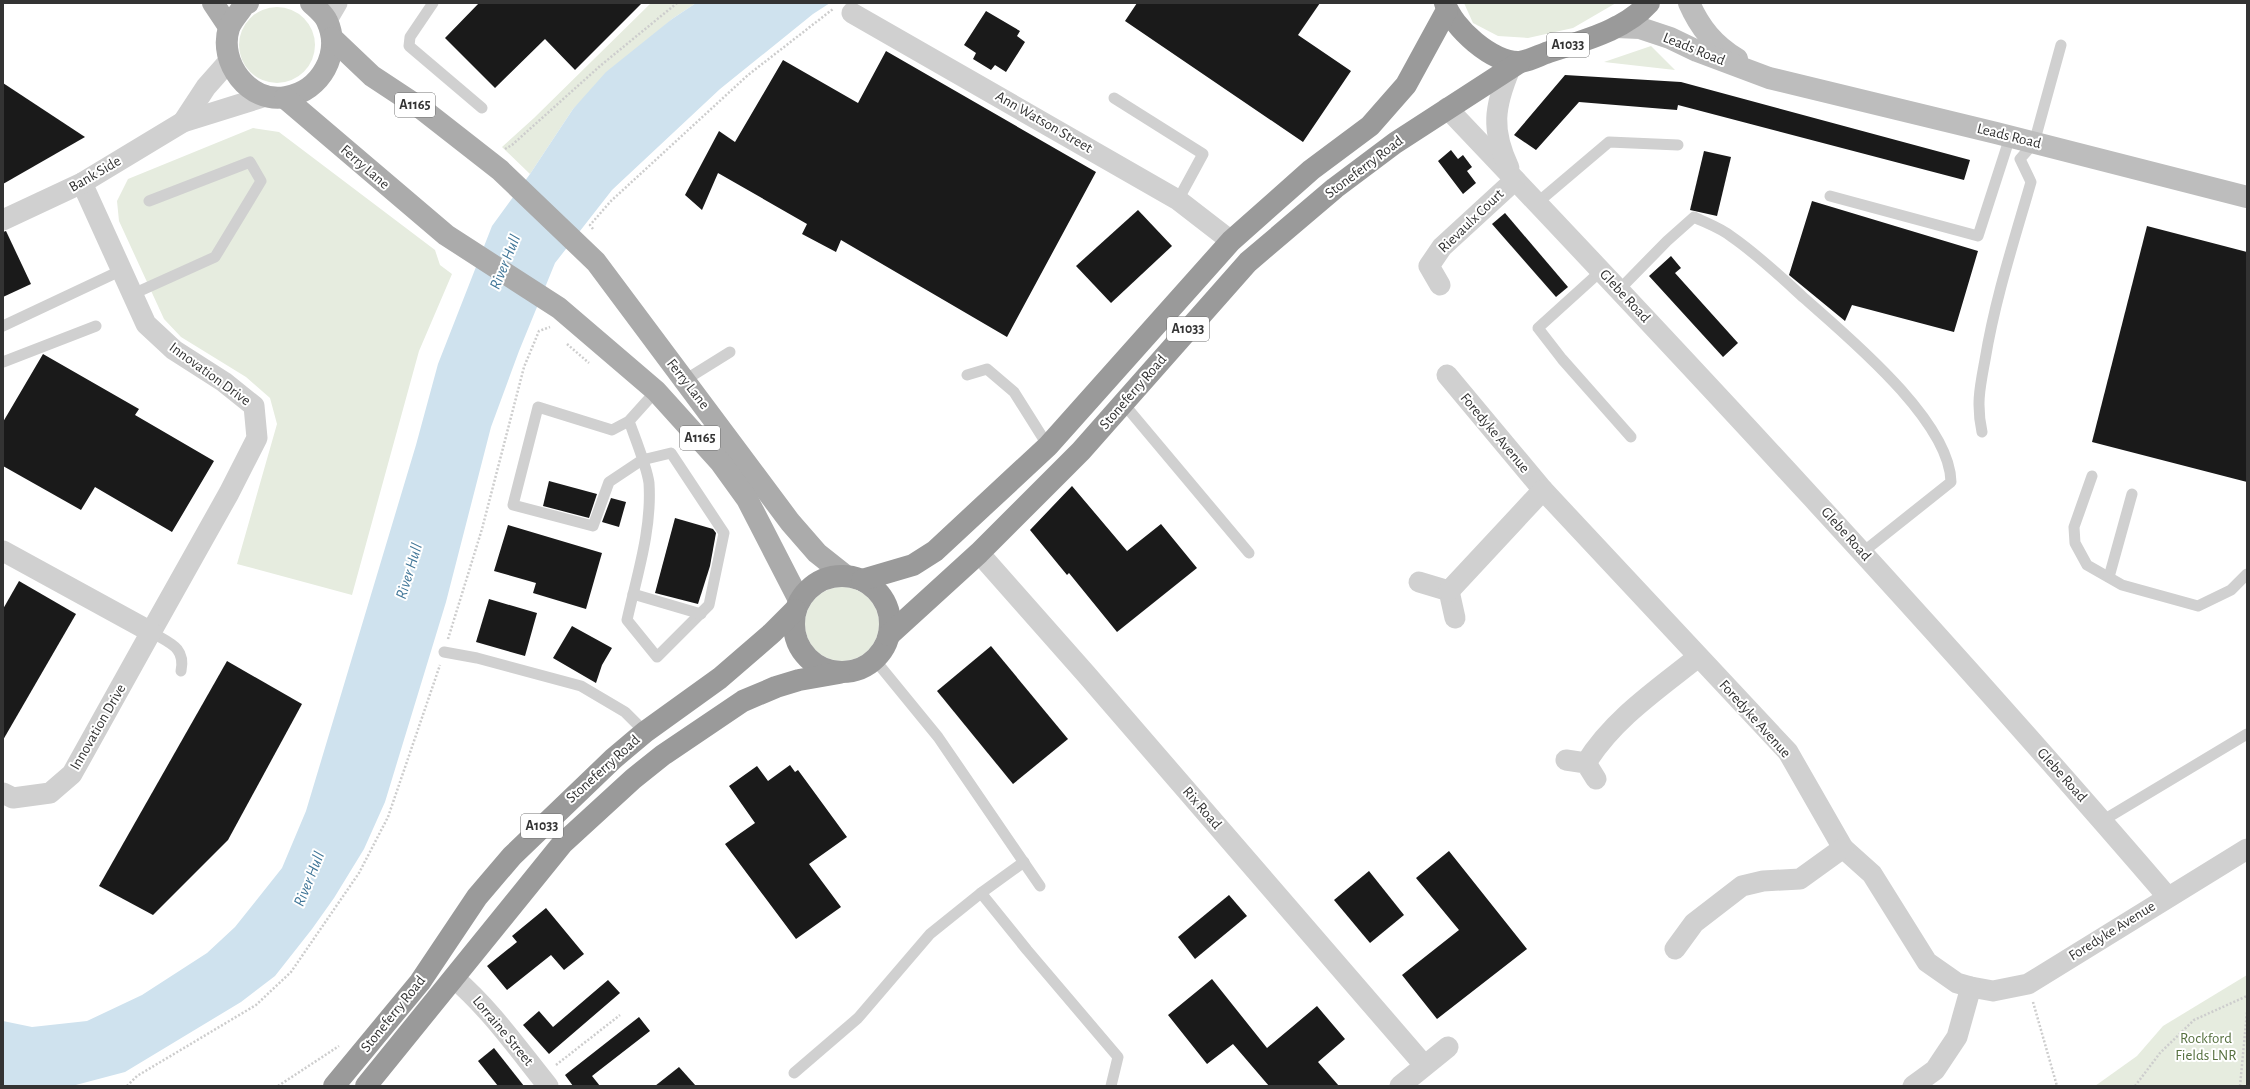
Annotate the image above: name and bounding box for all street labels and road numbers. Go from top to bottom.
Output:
street label: Leads Road [1661,30,1727,68]
road number: A1033 [1547,33,1589,57]
street label: Ann Watson Street [993,88,1095,156]
road number: A1165 [395,93,435,117]
street label: Leads Road [1975,121,2043,151]
street label: Stoneferry Road [1322,133,1406,201]
street label: Ferry Lane [338,142,392,192]
street label: Bank Side [66,153,124,195]
street label: Rievaulx Court [1435,186,1507,256]
street label: Glebe Road [1597,267,1653,326]
road number: A1033 [1167,317,1209,341]
street label: Innovation Drive [167,340,253,408]
street label: Stoneferry Road [1097,352,1169,432]
street label: Ferry Lane [664,356,712,412]
street label: Foredyke Avenue [1457,390,1533,476]
road number: A1165 [680,426,720,450]
street label: Glebe Road [1818,504,1874,564]
street label: Foredyke Avenue [1716,677,1794,761]
street label: Innovation Drive [67,681,129,773]
street label: Stoneferry Road [563,732,643,806]
street label: Glebe Road [2034,745,2090,805]
street label: Rix Road [1180,784,1224,832]
road number: A1033 [521,814,563,838]
street label: Foredyke Avenue [2066,898,2158,964]
street label: Stoneferry Road [358,973,428,1055]
street label: Lorraine Street [470,993,536,1069]

